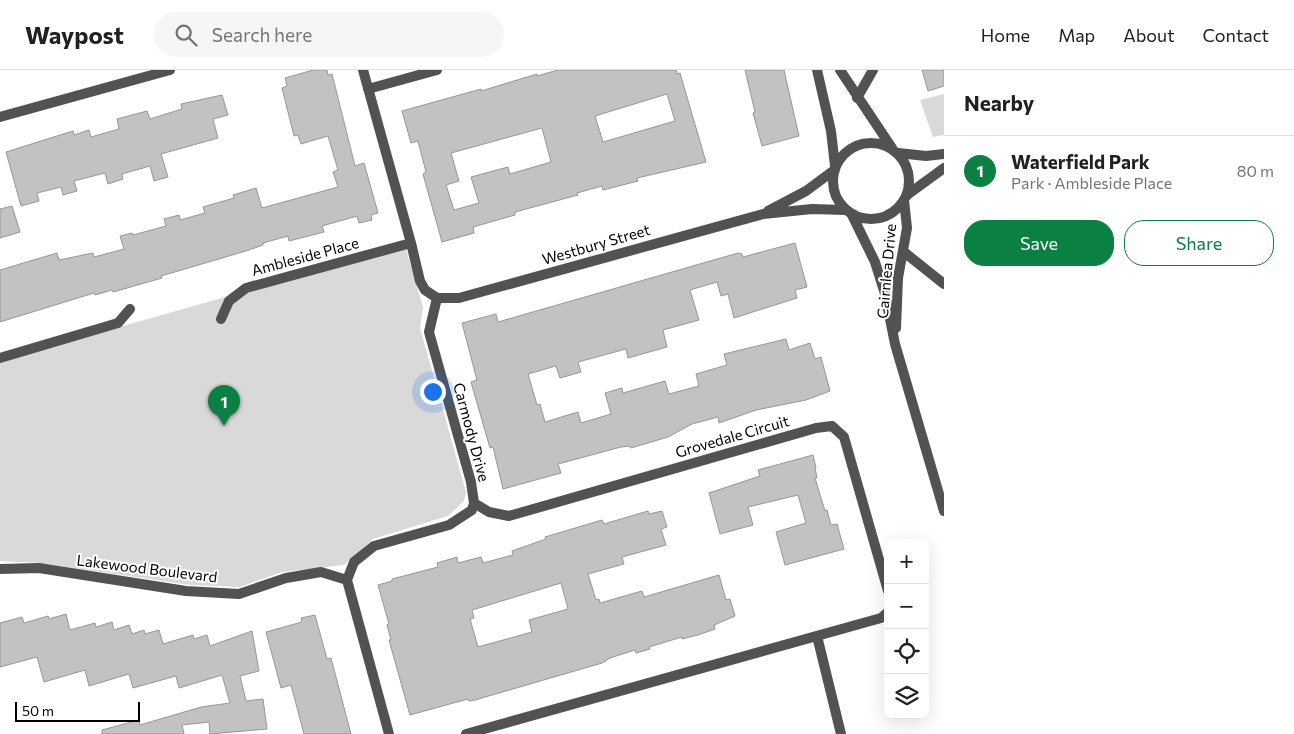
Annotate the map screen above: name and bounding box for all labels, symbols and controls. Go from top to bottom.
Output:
search box [154,12,504,57]
text: Waypost [25,20,124,49]
icon: search [172,21,200,49]
text: Search here [212,23,312,46]
text: Home [981,24,1030,46]
text: Map [1058,24,1095,46]
text: About [1123,24,1175,46]
text: Contact [1203,24,1269,46]
text: Nearby [964,90,1034,115]
text: Waterfield Park [1011,150,1150,173]
text: 1 [976,161,984,180]
text: 80 m [1237,161,1274,180]
text: Park · Ambleside Place [1011,173,1172,192]
street label: Westbury Street [540,220,652,268]
button: Save [964,220,1114,266]
button: Share [1124,220,1274,266]
street label: Cairnlea Drive [873,223,899,319]
street label: Ambleside Place [249,233,361,279]
your location [420,379,446,405]
street label: Carmody Drive [450,381,494,484]
pin: 1 [208,385,240,426]
street label: Grovedale Circuit [673,411,791,461]
map controls [884,539,929,719]
button: + [884,539,929,584]
street label: Lakewood Boulevard [76,550,218,586]
button: − [884,584,929,629]
button: locate [884,629,929,674]
button: layers [884,674,929,719]
scale bar [15,699,140,722]
text: 50 m [22,702,54,719]

